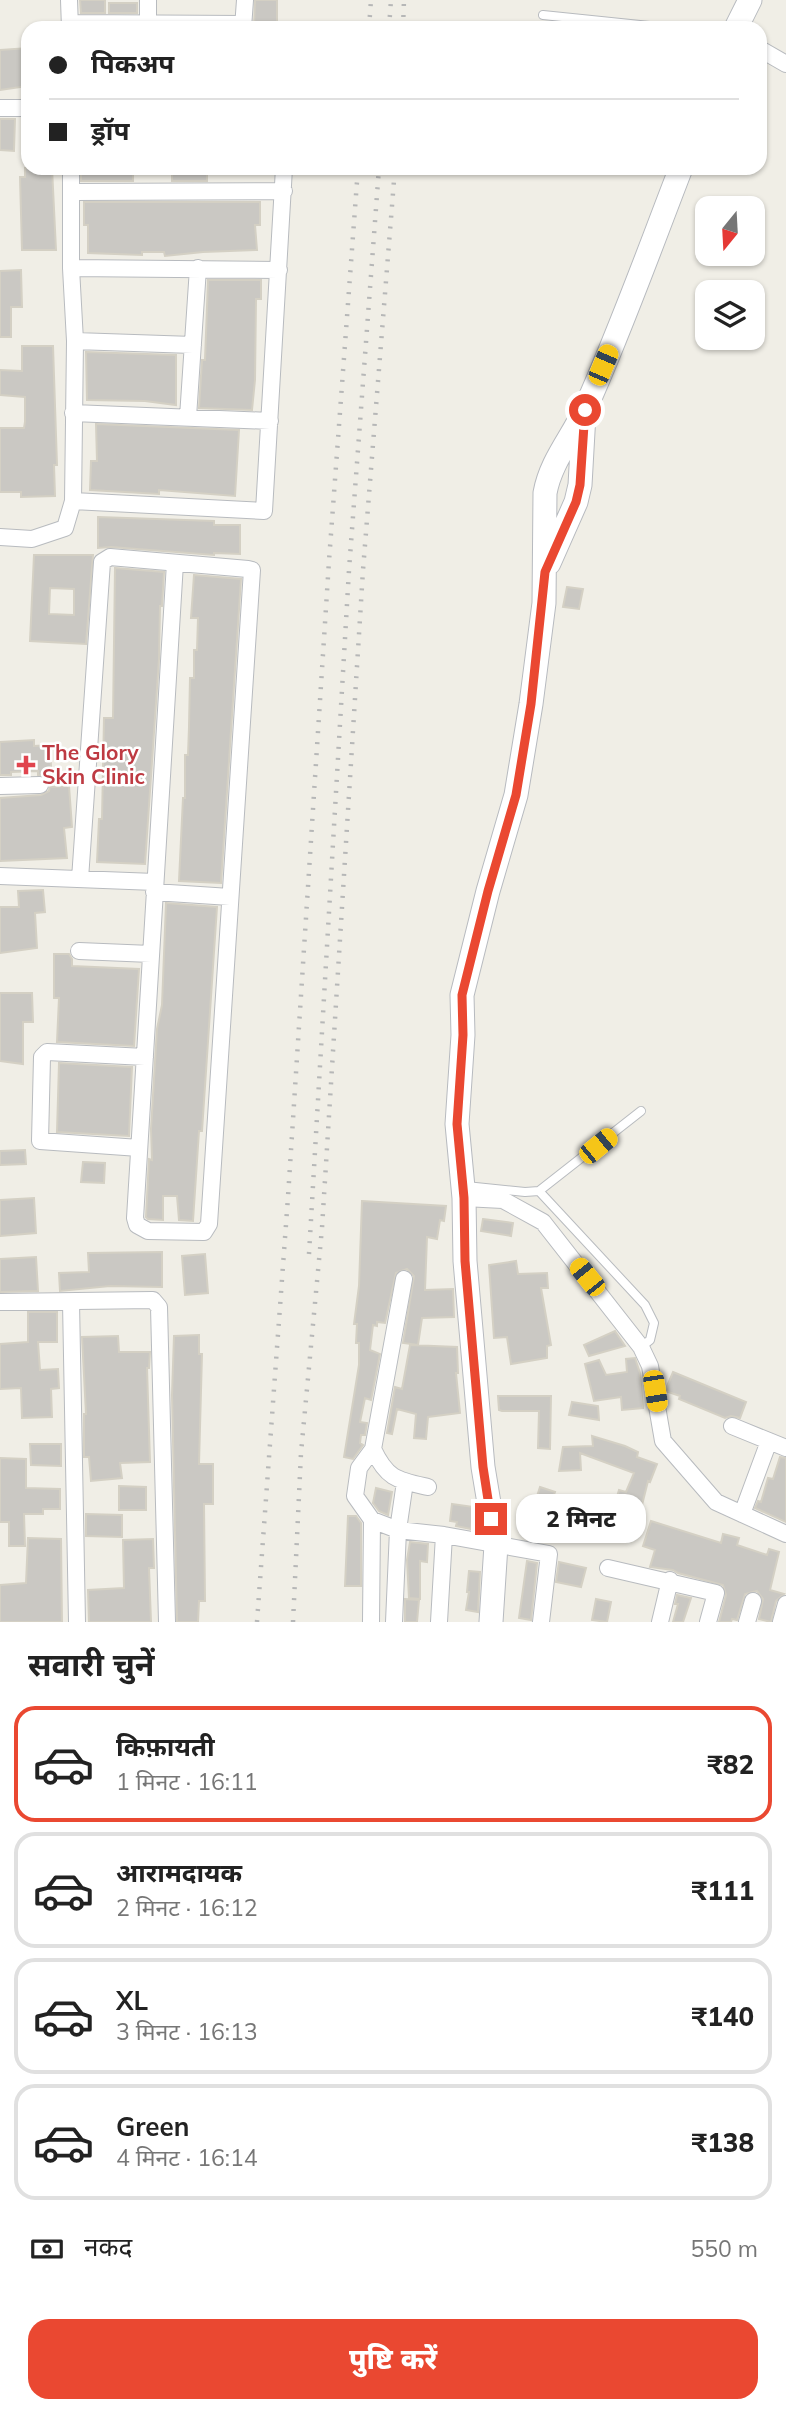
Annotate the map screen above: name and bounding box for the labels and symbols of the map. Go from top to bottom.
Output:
north arrow [695,196,765,266]
car [586,342,621,388]
route start [569,394,601,426]
place label: The Glory Skin Clinic [42,739,145,789]
marker: The Glory Skin Clinic [16,755,36,775]
car [576,1125,621,1167]
car [566,1254,609,1300]
car [642,1369,669,1413]
callout: 2 मिनट [516,1494,645,1544]
route end [475,1503,507,1535]

